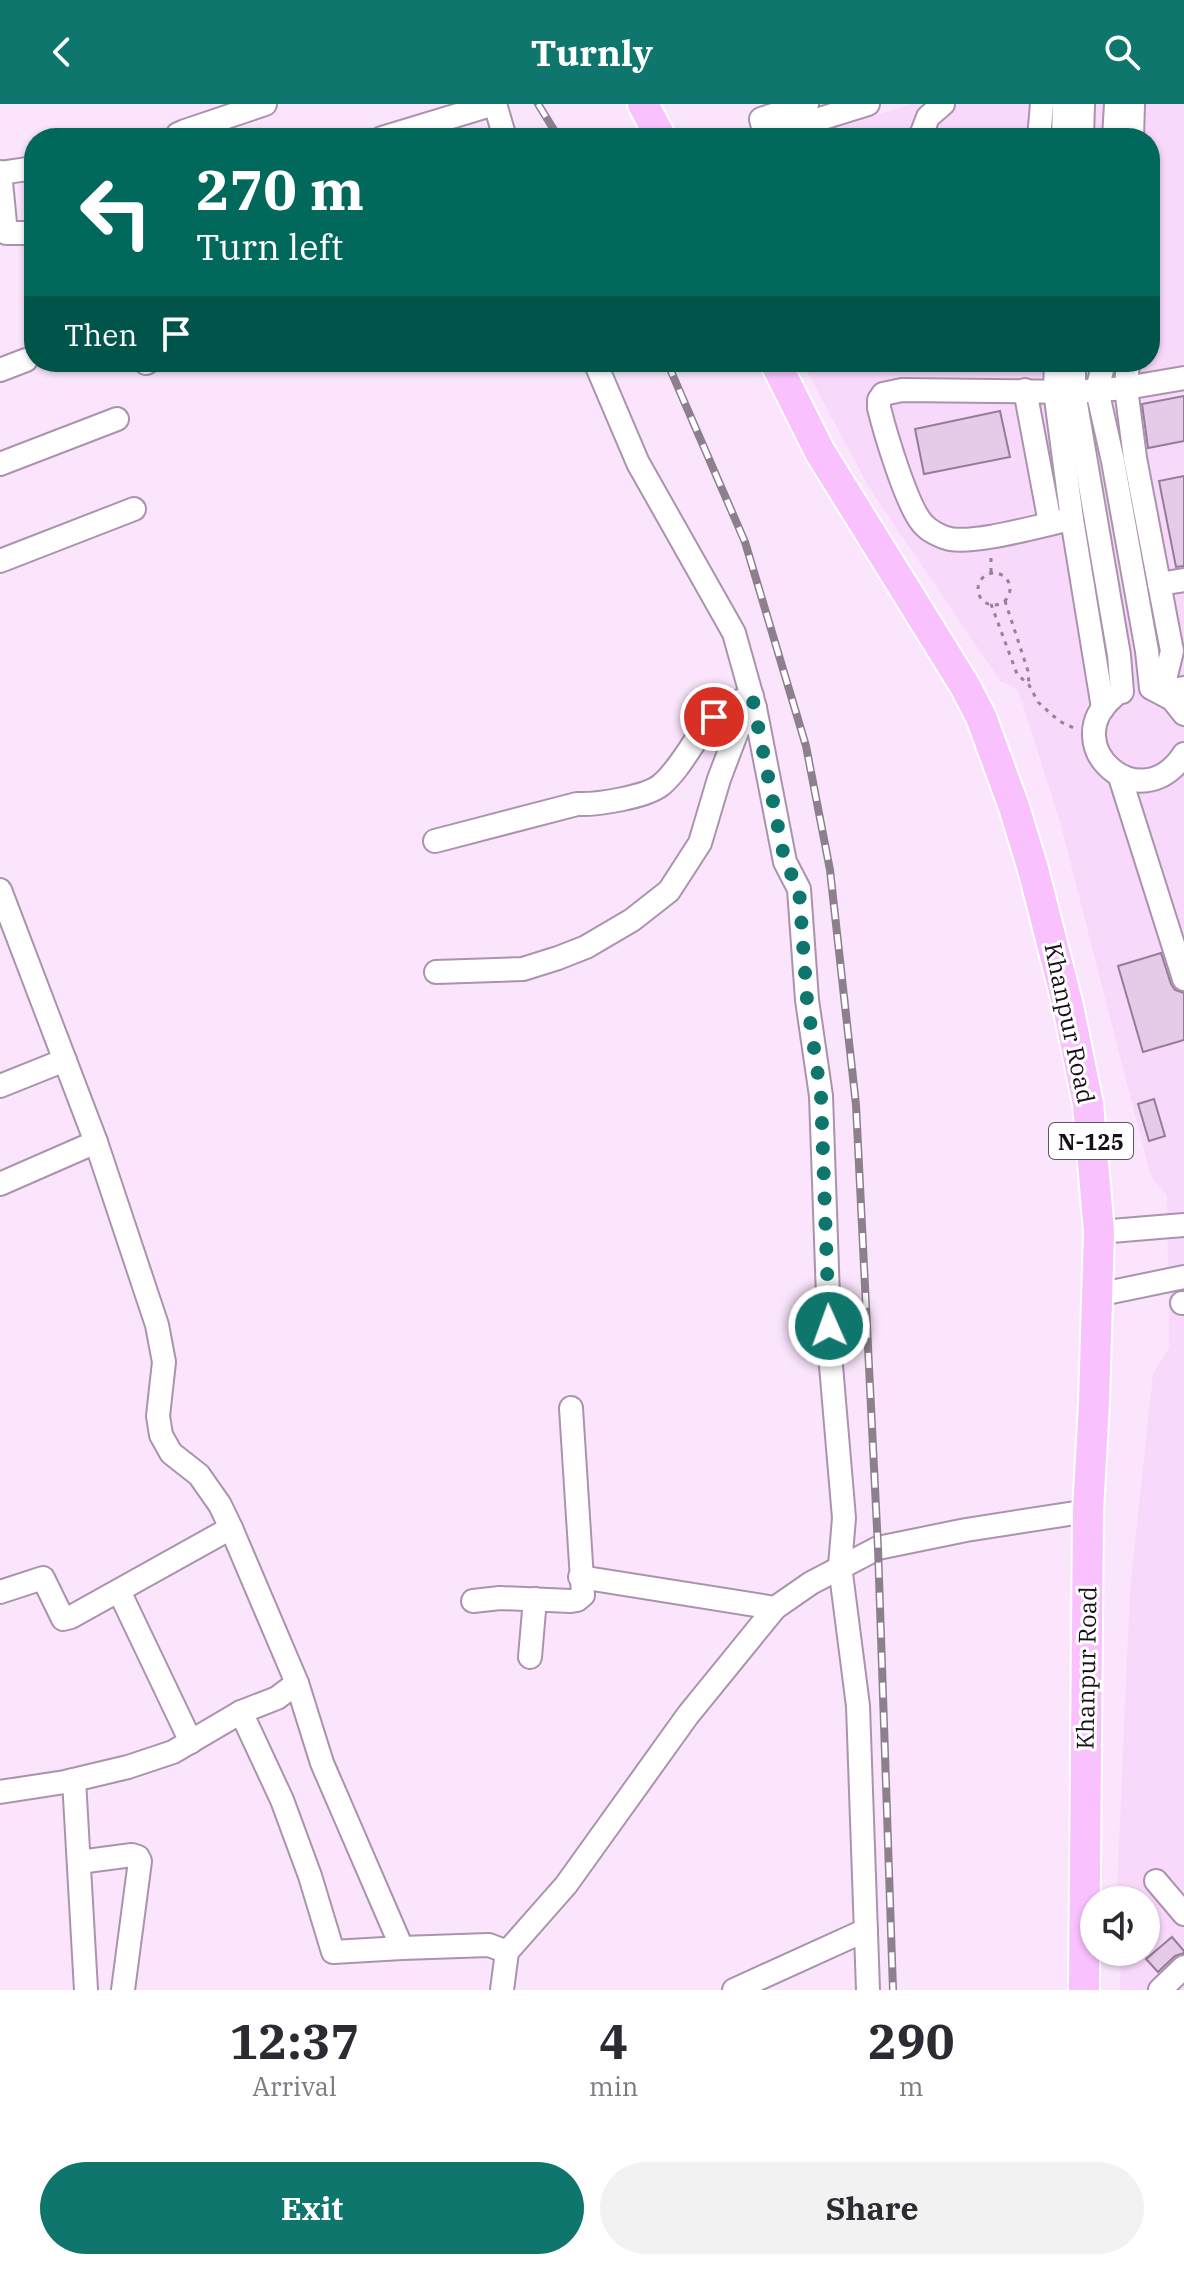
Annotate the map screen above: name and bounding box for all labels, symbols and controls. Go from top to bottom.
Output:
text: Turnly [531,29,653,76]
icon: back [40,30,84,74]
icon: search [1100,30,1144,74]
text: 270 m [196,153,364,225]
icon: left [64,160,168,264]
text: Turn left [196,223,343,270]
icon: arrive [154,312,198,356]
text: Then [64,315,138,354]
pin [680,683,748,751]
icon: arrive [692,695,736,739]
street label: Khanpur Road [1037,940,1103,1106]
road number: N-125 [1049,1123,1133,1159]
position arrow [787,1284,871,1368]
street label: Khanpur Road [1069,1586,1103,1750]
map controls [1080,1886,1160,1966]
button: sound [1080,1886,1160,1966]
text: 12:37 [230,2010,359,2072]
text: 4 [599,2010,628,2072]
text: 290 [868,2010,954,2072]
text: Arrival [252,2069,337,2103]
text: min [589,2069,638,2103]
text: m [899,2069,924,2103]
button: Exit [40,2162,584,2254]
button: Share [600,2162,1144,2254]

